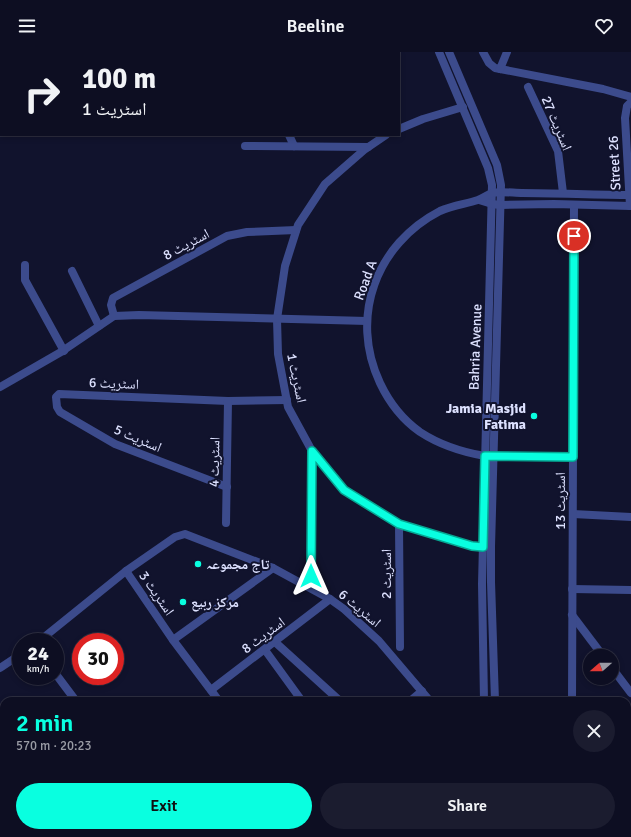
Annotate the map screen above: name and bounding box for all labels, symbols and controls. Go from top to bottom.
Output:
icon: menu [16,15,38,37]
text: Beeline [286,15,345,37]
icon: heart [593,15,615,37]
text: 100 m [82,62,156,96]
icon: right [16,68,68,120]
street label: اسٹریٹ 27 [537,93,576,153]
text: اسٹریٹ 1 [82,98,146,120]
street label: Street 26 [605,135,624,191]
pin [557,219,591,253]
street label: اسٹریٹ 8 [160,225,212,264]
icon: arrive [563,225,585,247]
street label: Road A [350,257,381,303]
street label: Bahria Avenue [465,304,486,390]
street label: اسٹریٹ 1 [283,352,310,404]
street label: اسٹریٹ 6 [89,374,139,393]
place label: Jamia Masjid Fatima [446,400,526,433]
marker: Jamia Masjid Fatima [529,411,539,421]
street label: اسٹریٹ 5 [111,421,164,456]
street label: اسٹریٹ 4 [206,437,223,487]
street label: اسٹریٹ 13 [552,472,569,530]
street label: اسٹریٹ 2 [378,549,395,599]
position arrow [290,555,332,597]
place label: تاج مجموعہ [206,556,269,573]
marker: تاج مجموعہ [193,559,203,569]
street label: اسٹریٹ 3 [135,568,178,619]
street label: اسٹریٹ 6 [335,586,384,631]
place label: مرکز ربیع [191,594,239,612]
marker: مرکز ربیع [178,597,188,607]
street label: اسٹریٹ 8 [238,614,288,657]
speed limit sign: 30 [72,633,124,685]
text: 24 [27,641,49,666]
north arrow [583,649,619,685]
map controls [583,649,619,685]
text: km/h [27,663,49,675]
text: 2 min [16,708,73,738]
button: close [573,710,615,752]
text: 570 m · 20:23 [16,738,92,754]
button: Exit [16,783,312,829]
button: Share [320,783,615,829]

